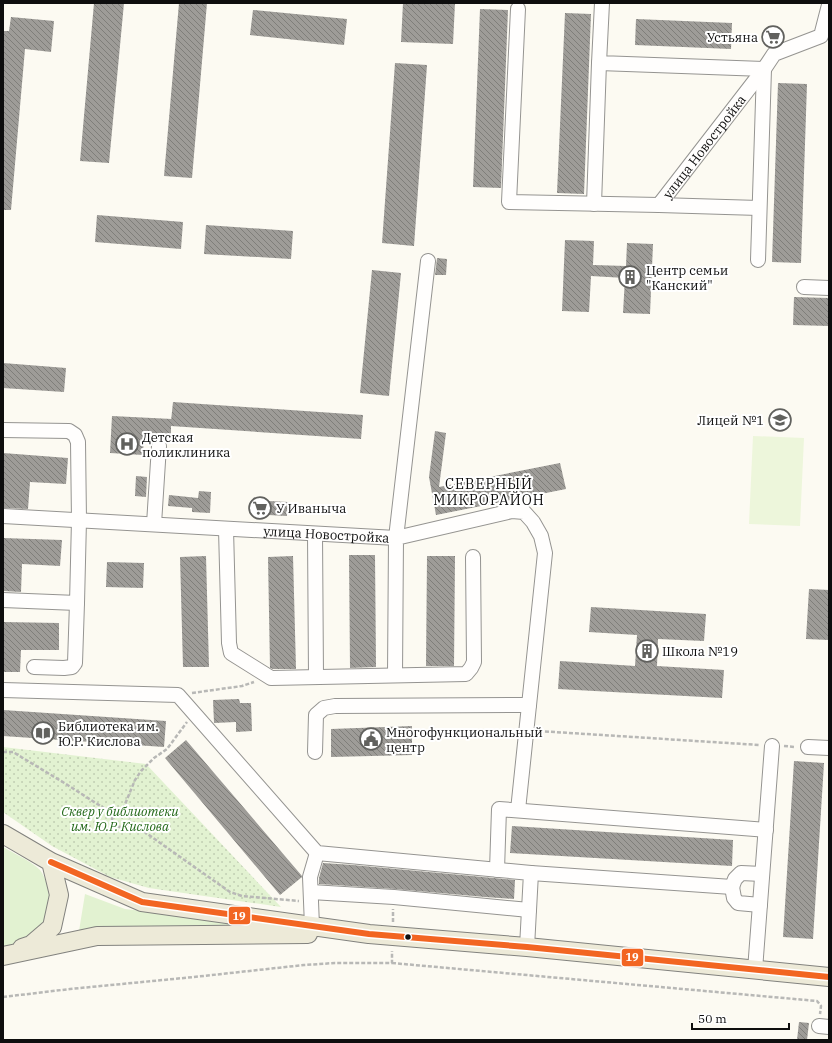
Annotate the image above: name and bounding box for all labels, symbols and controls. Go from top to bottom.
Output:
supermarket icon: Устьяна [760,24,786,50]
place label: Устьяна [707,29,758,46]
street label: улица Новостройка [659,91,749,202]
place label: Центр семьи "Канский" [646,262,728,294]
building icon: Центр семьи "Канский" [617,264,643,290]
school or university icon: Лицей №1 [767,407,793,433]
place label: Лицей №1 [697,412,764,429]
place label: Детская поликлиника [142,429,230,461]
hospital icon: Детская поликлиника [114,431,140,457]
district label: СЕВЕРНЫЙ МИКРОРАЙОН [433,475,545,509]
supermarket icon: У Иваныча [247,495,273,521]
place label: У Иваныча [276,500,346,517]
street label: улица Новостройка [263,522,390,546]
building icon: Школа №19 [634,638,660,664]
place label: Школа №19 [662,643,738,660]
place label: Библиотека им. Ю.Р. Кислова [58,718,159,750]
library icon: Библиотека им. Ю.Р. Кислова [30,720,56,746]
place label: Многофункциональный центр [386,724,543,756]
public building icon: Многофункциональный центр [358,726,384,752]
park label: Сквер у библиотеки им. Ю.Р. Кислова [61,803,179,835]
line badge: 19 [228,906,251,925]
text: 19 [232,909,246,923]
unlabelled marker [403,932,413,942]
line badge: 19 [621,948,644,967]
text: 19 [625,950,639,964]
scale bar [692,1005,789,1031]
text: 50 m [698,1011,727,1026]

